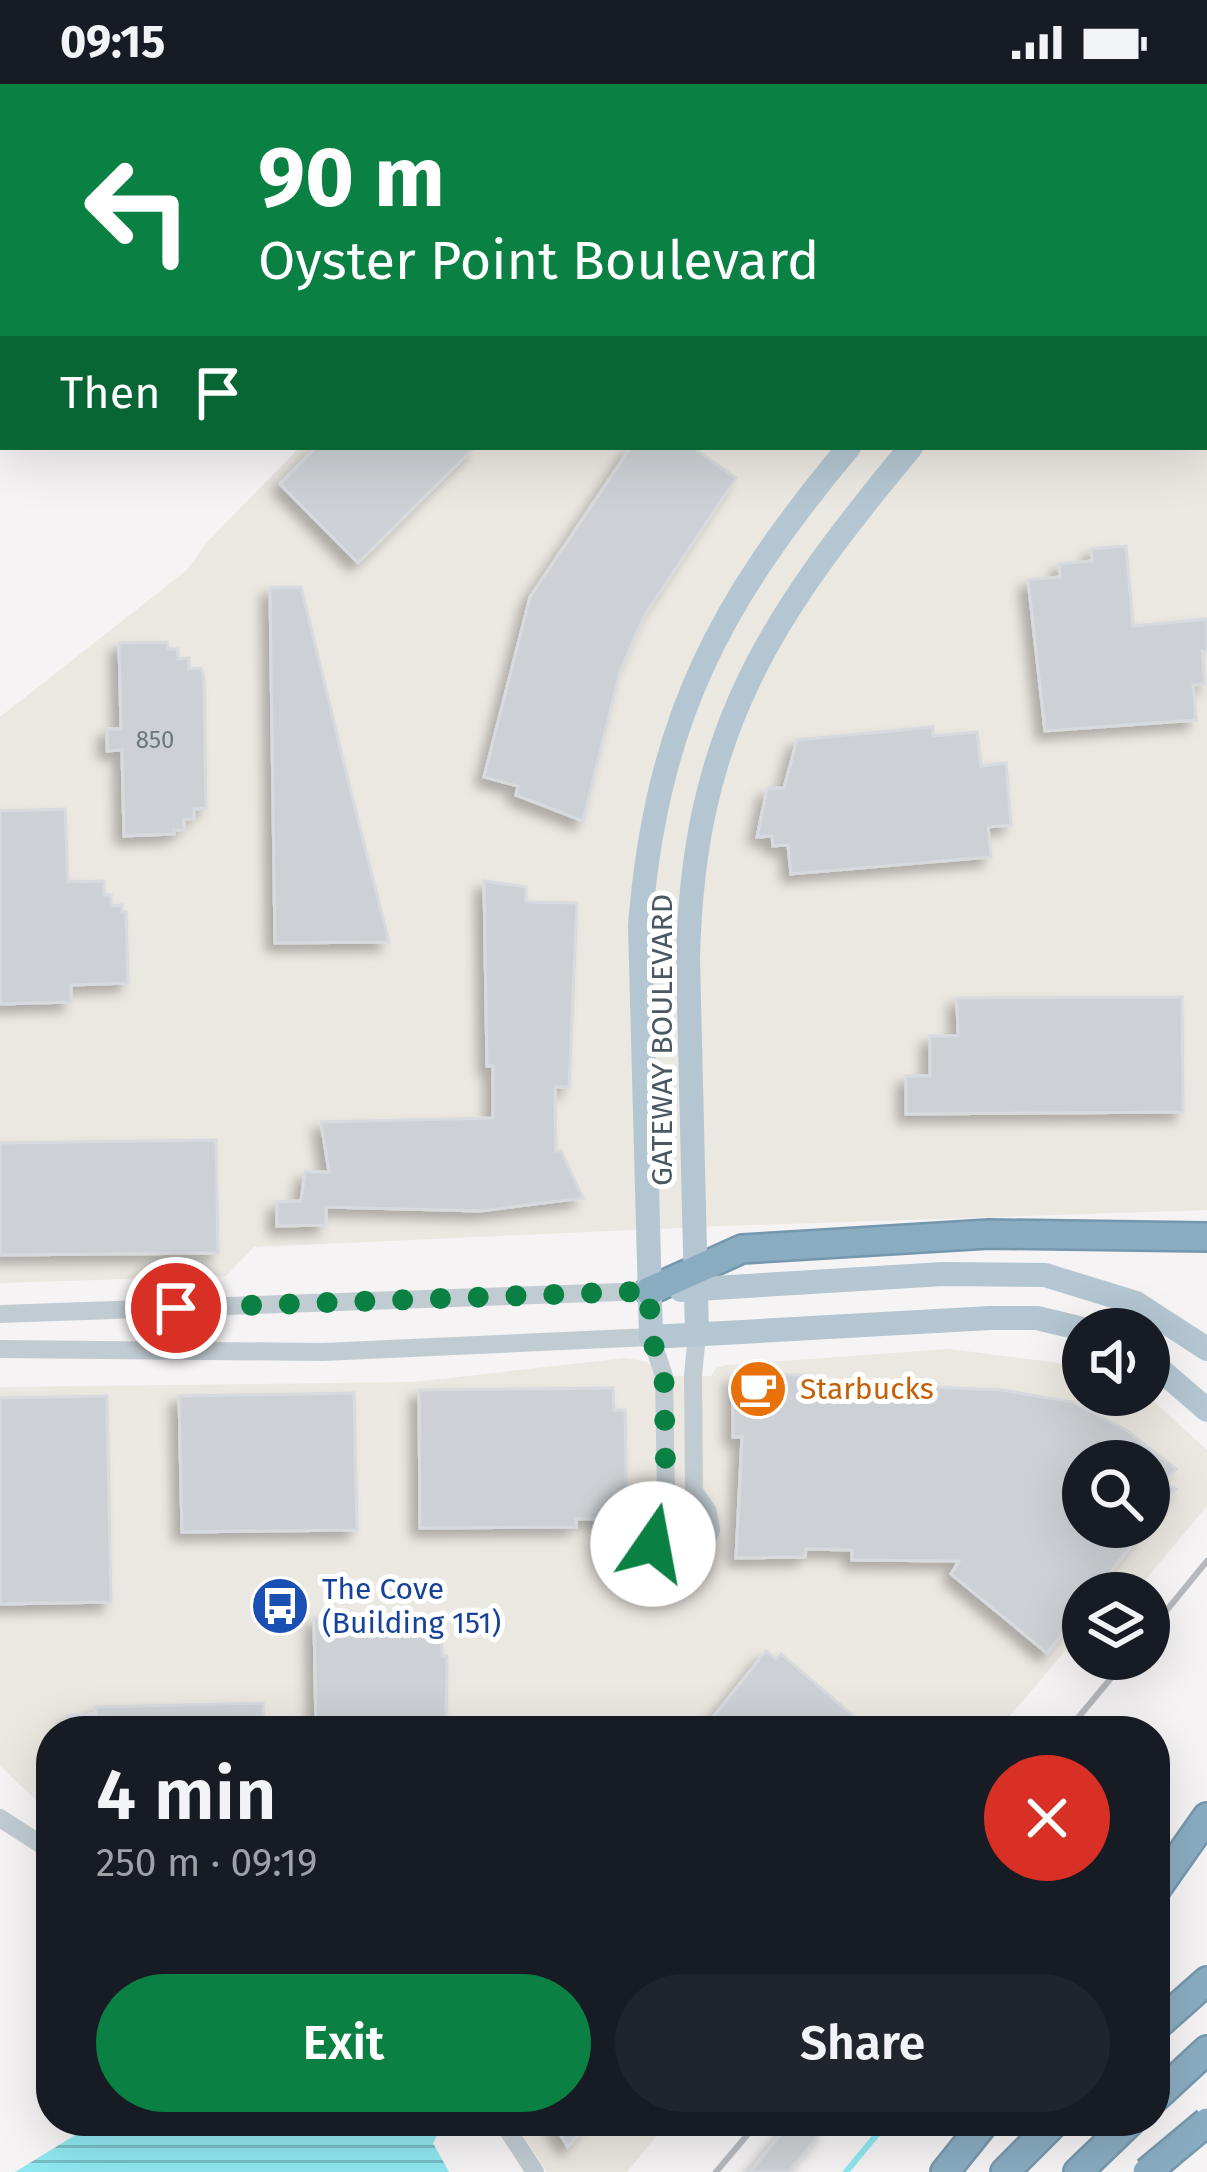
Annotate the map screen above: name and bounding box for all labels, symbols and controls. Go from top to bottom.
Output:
text: 09:15 [60,15,165,69]
text: 90 m [258,127,445,228]
icon: left [60,132,216,288]
text: Oyster Point Boulevard [258,229,819,293]
icon: arrive [185,360,251,426]
text: Then [60,366,161,420]
house number: 850 [136,726,174,754]
street label: GATEWAY BOULEVARD [644,894,680,1186]
pin [125,1257,227,1359]
icon: arrive [143,1275,209,1341]
map controls [1062,1308,1170,1680]
button: sound [1062,1308,1170,1416]
cafe icon: Starbucks [727,1358,789,1420]
place label: Starbucks [800,1371,934,1407]
button: search [1062,1440,1170,1548]
position arrow [590,1481,716,1607]
place label: The Cove (Building 151) [322,1571,501,1641]
button: layers [1062,1572,1170,1680]
bus stop icon: The Cove (Building 151) [249,1575,311,1637]
text: 4 min [96,1752,277,1838]
button: close [984,1755,1110,1881]
text: 250 m · 09:19 [96,1840,317,1886]
button: Exit [96,1974,591,2112]
button: Share [615,1974,1110,2112]

